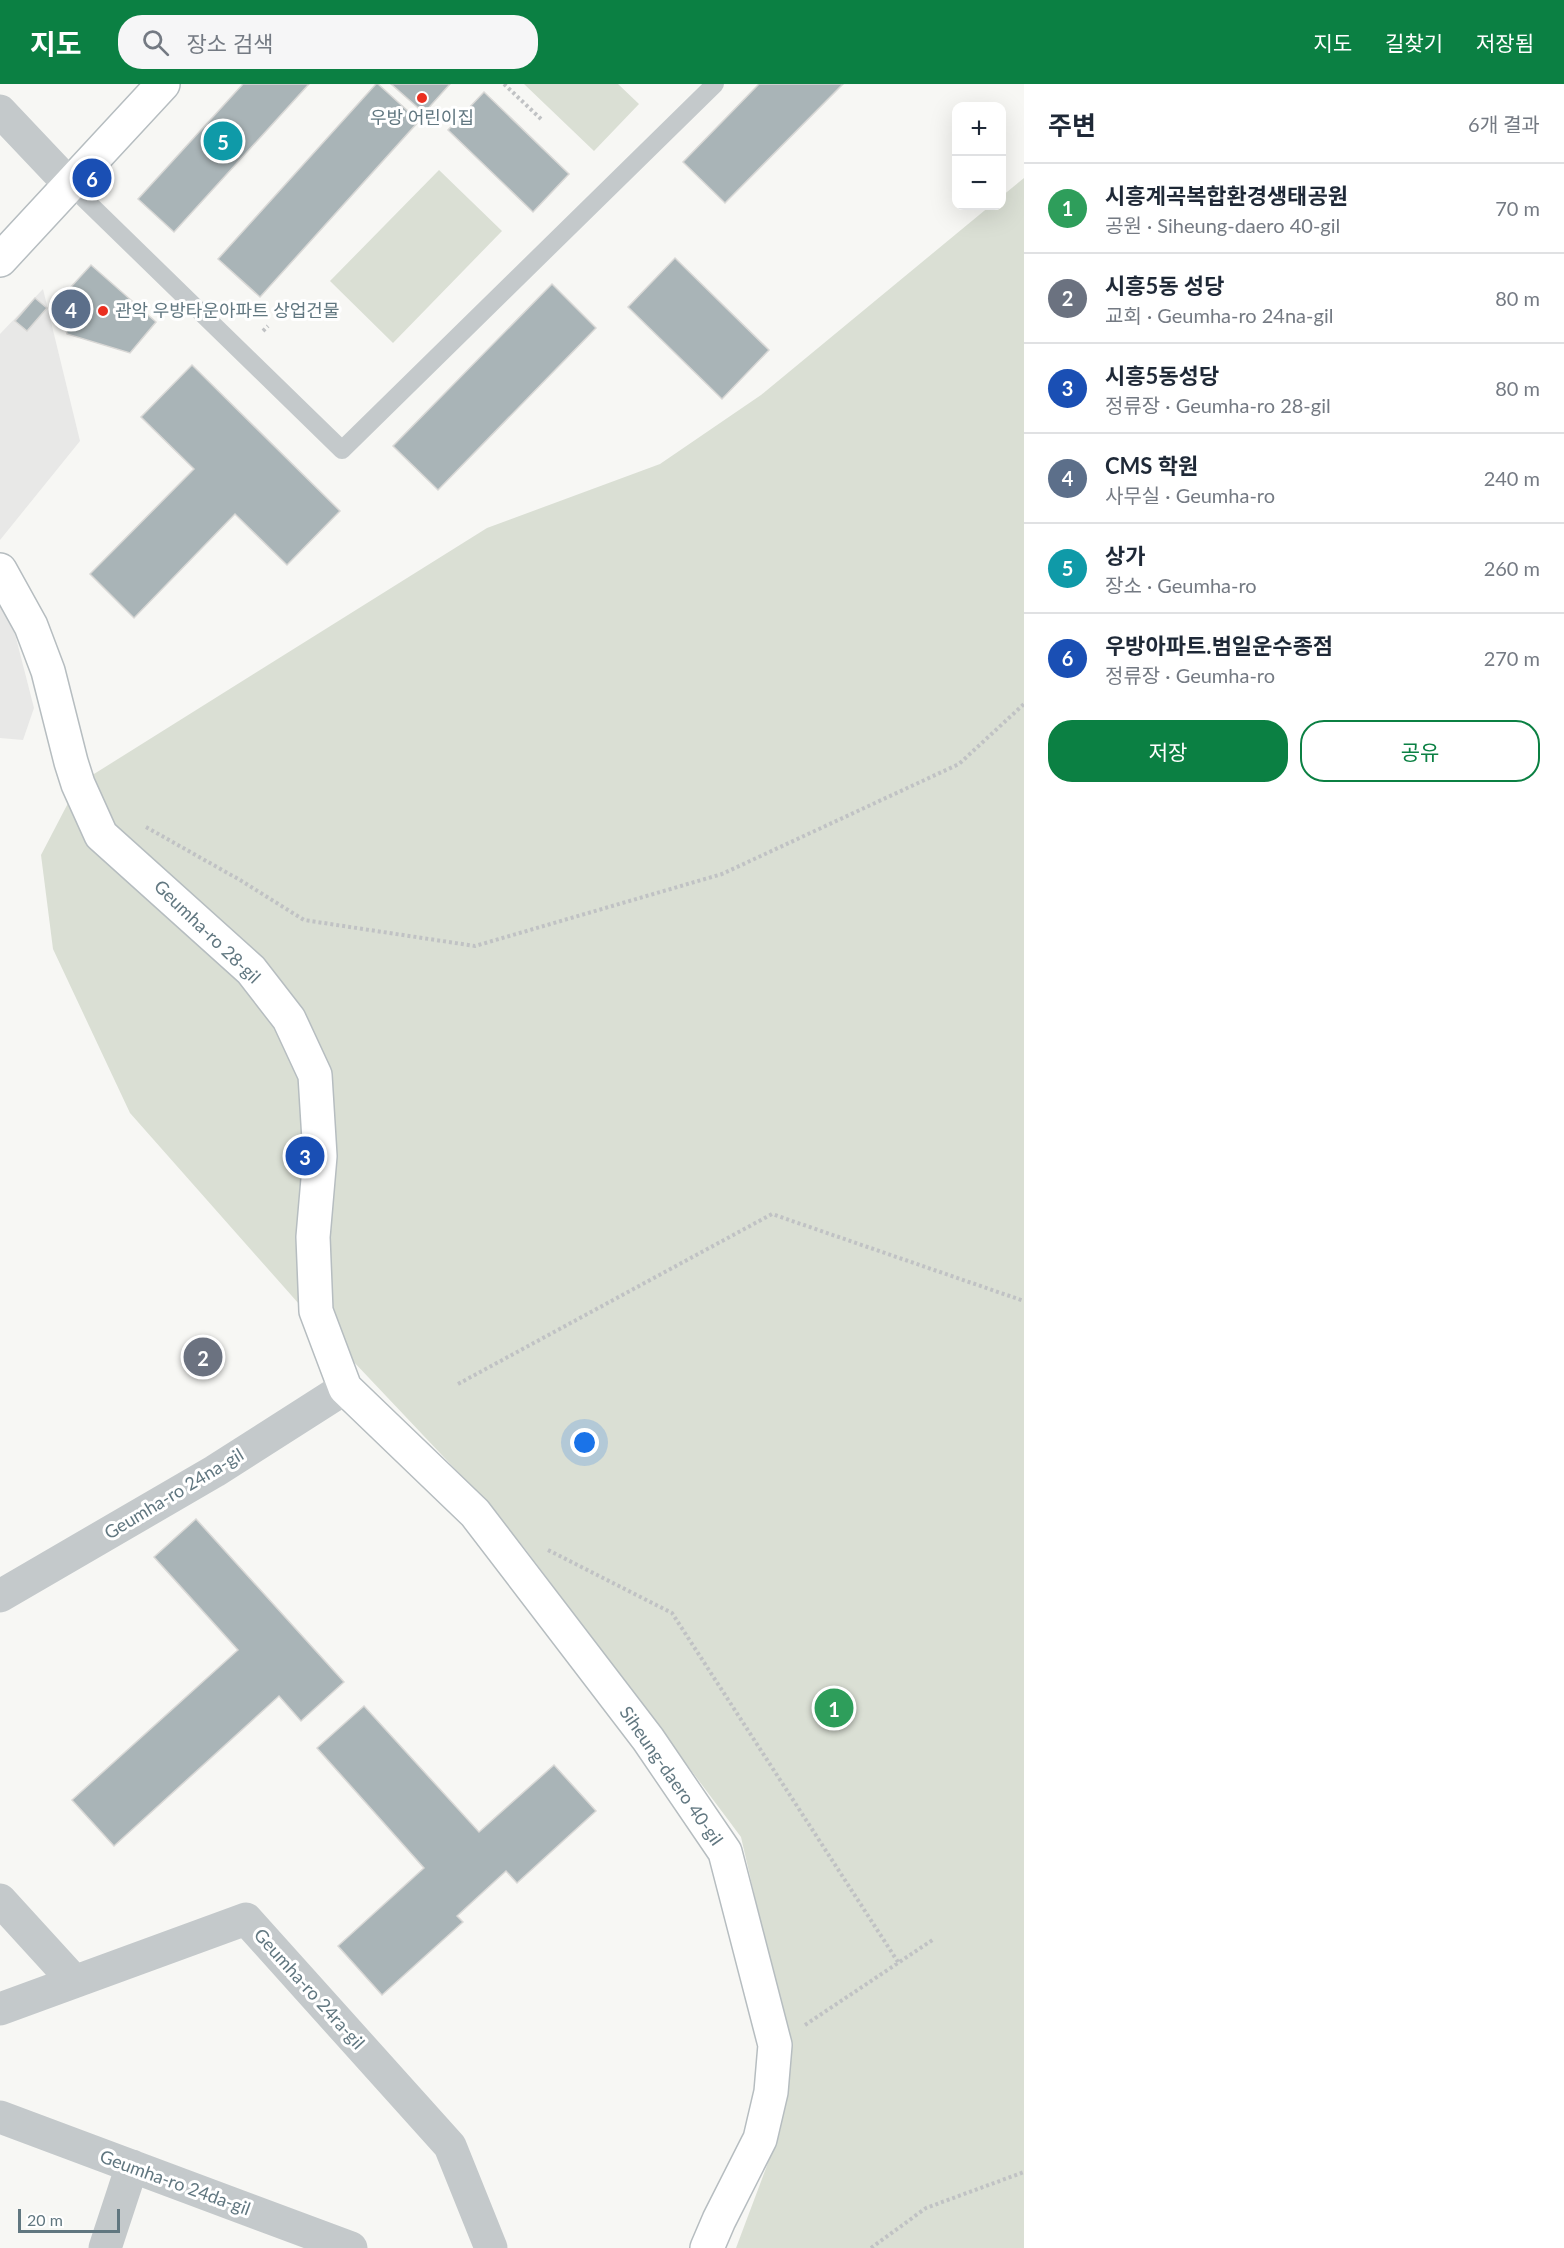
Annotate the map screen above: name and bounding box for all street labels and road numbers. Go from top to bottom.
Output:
street label: Geumha-ro 28-gil [150,875,266,988]
street label: Geumha-ro 24na-gil [100,1443,247,1543]
street label: Siheung-daero 40-gil [616,1702,728,1849]
street label: Geumha-ro 24ra-gil [250,1923,370,2053]
street label: Geumha-ro 24da-gil [97,2145,254,2220]

